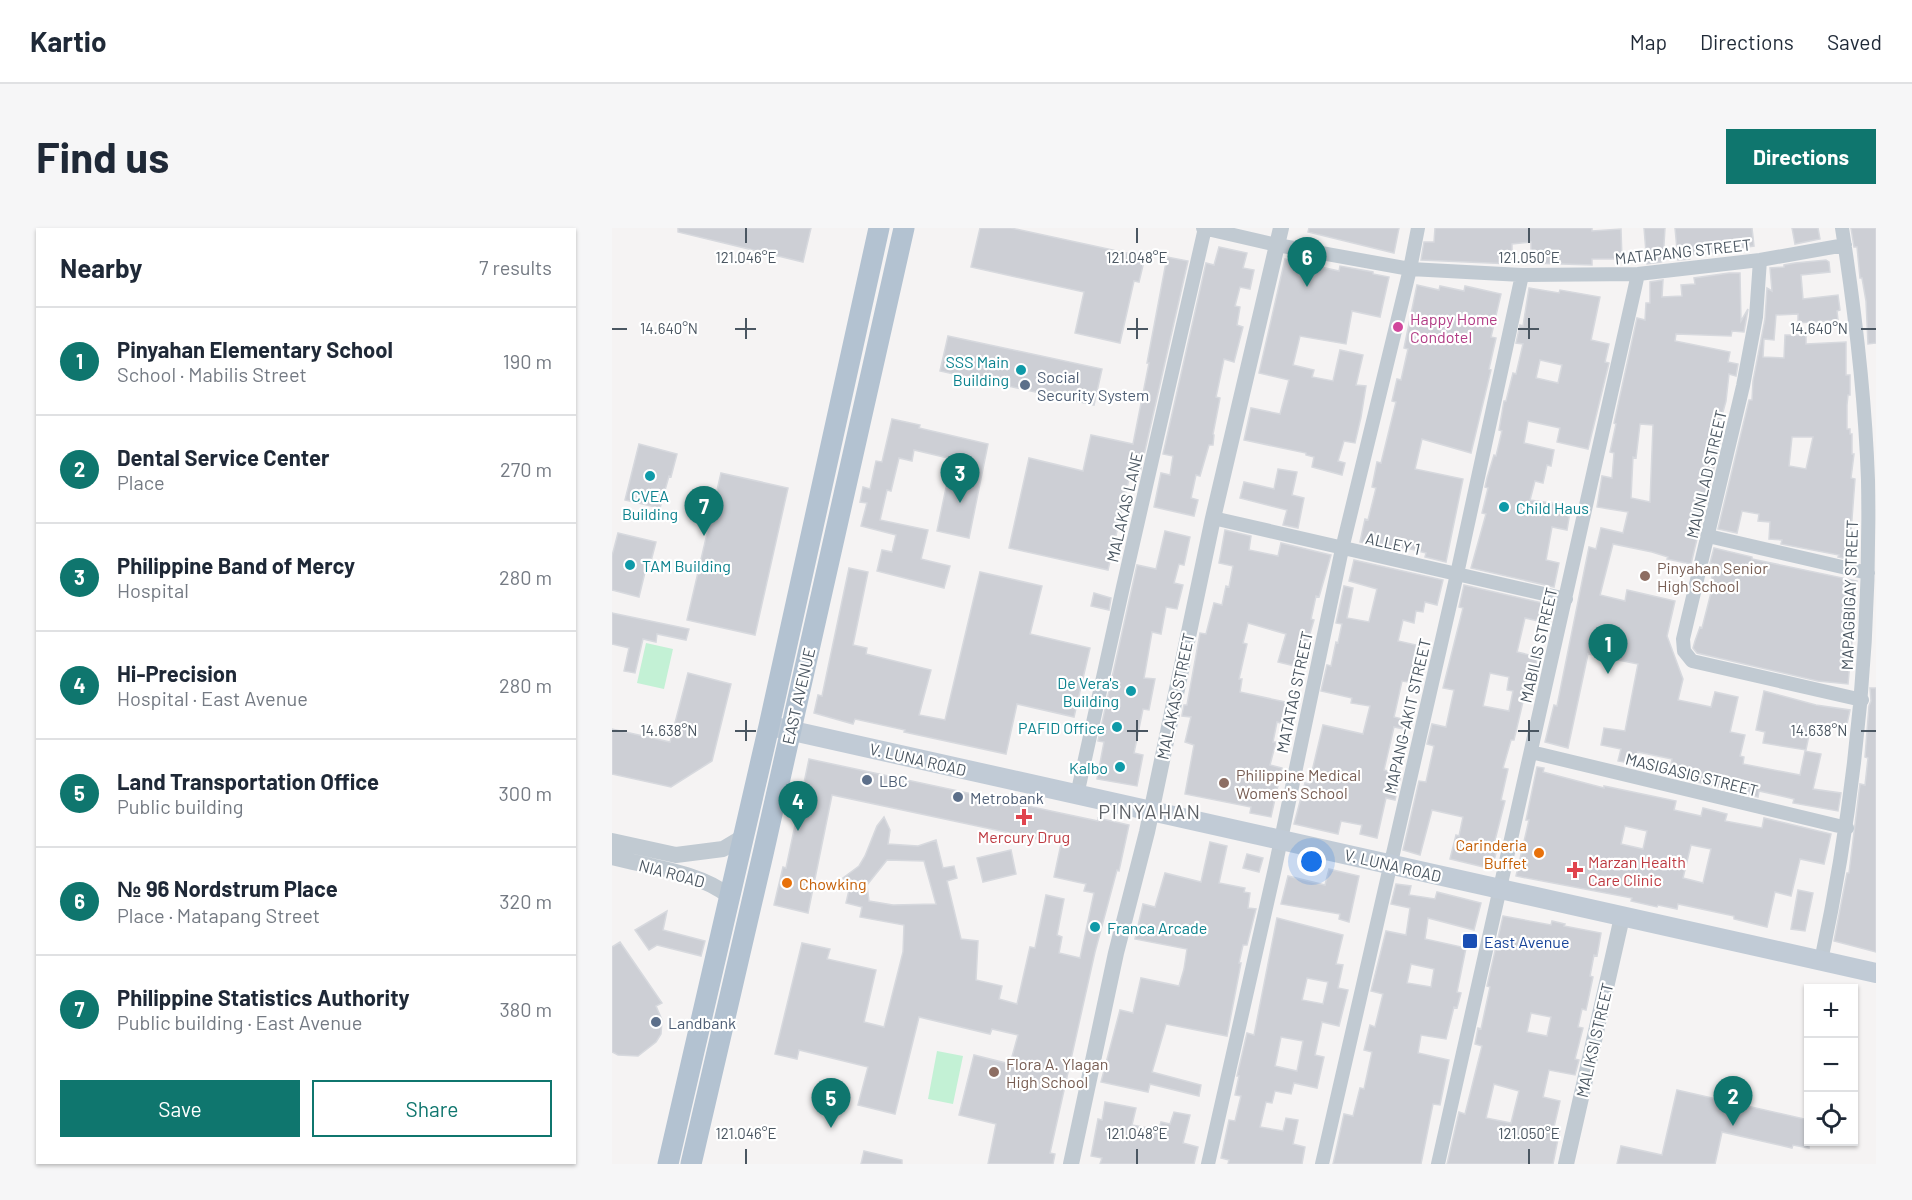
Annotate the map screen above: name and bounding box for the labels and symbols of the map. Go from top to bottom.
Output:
street label: MATAPANG STREET [1614,234,1752,268]
pin: 6 [1288,238,1326,287]
text: 121.046°E [715,248,777,266]
text: 121.048°E [1106,248,1168,266]
text: 121.050°E [1498,248,1560,266]
place label: Happy Home Condotel [1410,309,1498,346]
text: 14.640°N [640,319,698,337]
text: 14.640°N [1790,319,1848,337]
marker: Happy Home Condotel [1391,320,1405,334]
place label: SSS Main Building [945,352,1009,389]
marker: SSS Main Building [1014,363,1028,377]
place label: Social Security System [1037,367,1149,404]
marker: Social Security System [1018,378,1032,392]
street label: MAUNLAD STREET [1682,408,1730,540]
street label: MALAKAS LANE [1102,450,1146,564]
pin: 3 [940,454,980,503]
marker: CVEA Building [643,469,657,483]
place label: CVEA Building [622,486,678,523]
pin: 7 [684,486,724,536]
place label: Child Haus [1516,498,1589,517]
marker: Child Haus [1497,500,1511,514]
street label: MAPAGBIGAY STREET [1837,519,1861,671]
street label: ALLEY 1 [1364,528,1422,558]
place label: TAM Building [642,556,731,575]
marker: TAM Building [623,558,637,572]
place label: Pinyahan Senior High School [1657,558,1768,595]
marker: Pinyahan Senior High School [1638,569,1652,583]
street label: MABILIS STREET [1516,586,1560,704]
pin: 1 [1588,624,1628,674]
street label: MATATAG STREET [1272,629,1316,755]
street label: MALAKAS STREET [1152,631,1198,761]
street label: MAPANG-AKIT STREET [1380,636,1434,796]
street label: EAST AVENUE [778,646,818,746]
place label: De Vera's Building [1057,673,1119,710]
marker: De Vera's Building [1124,684,1138,698]
place label: PAFID Office [1018,718,1105,737]
marker: PAFID Office [1110,720,1124,734]
text: 14.638°N [641,721,697,739]
text: 14.638°N [1791,721,1847,739]
street label: V. LUNA ROAD [868,739,968,779]
street label: MASIGASIG STREET [1624,748,1760,800]
place label: Kalbo [1069,758,1108,777]
marker: Kalbo [1113,760,1127,774]
place label: Philippine Medical Women's School [1236,765,1361,802]
place label: LBC [879,771,908,790]
marker: LBC [860,773,874,787]
marker: Philippine Medical Women's School [1217,776,1231,790]
pin: 4 [778,782,818,831]
place label: Metrobank [970,788,1044,807]
marker: Metrobank [951,790,965,804]
district label: PINYAHAN [1098,799,1202,823]
marker: Mercury Drug [1017,810,1031,824]
place label: Mercury Drug [978,827,1070,846]
place label: Carinderia Buffet [1455,835,1527,872]
street label: V. LUNA ROAD [1343,845,1443,885]
marker: Carinderia Buffet [1532,846,1546,860]
your location [1297,847,1326,876]
place label: Marzan Health Care Clinic [1588,852,1686,889]
street label: NIA ROAD [637,855,707,891]
marker: Marzan Health Care Clinic [1566,861,1584,879]
place label: Chowking [799,874,866,893]
marker: Chowking [780,876,794,890]
place label: Franca Arcade [1107,918,1207,937]
marker: Franca Arcade [1088,920,1102,934]
marker: East Avenue [1461,932,1479,950]
place label: East Avenue [1484,932,1569,951]
street label: MALIKSI STREET [1572,981,1616,1099]
place label: Landbank [668,1013,736,1032]
marker: Landbank [649,1015,663,1029]
place label: Flora A. Ylagan High School [1006,1054,1108,1091]
marker: Flora A. Ylagan High School [987,1065,1001,1079]
pin: 2 [1714,1076,1752,1126]
pin: 5 [812,1078,850,1128]
text: 121.046°E [715,1124,777,1142]
text: 121.048°E [1106,1124,1168,1142]
text: 121.050°E [1498,1124,1560,1142]

